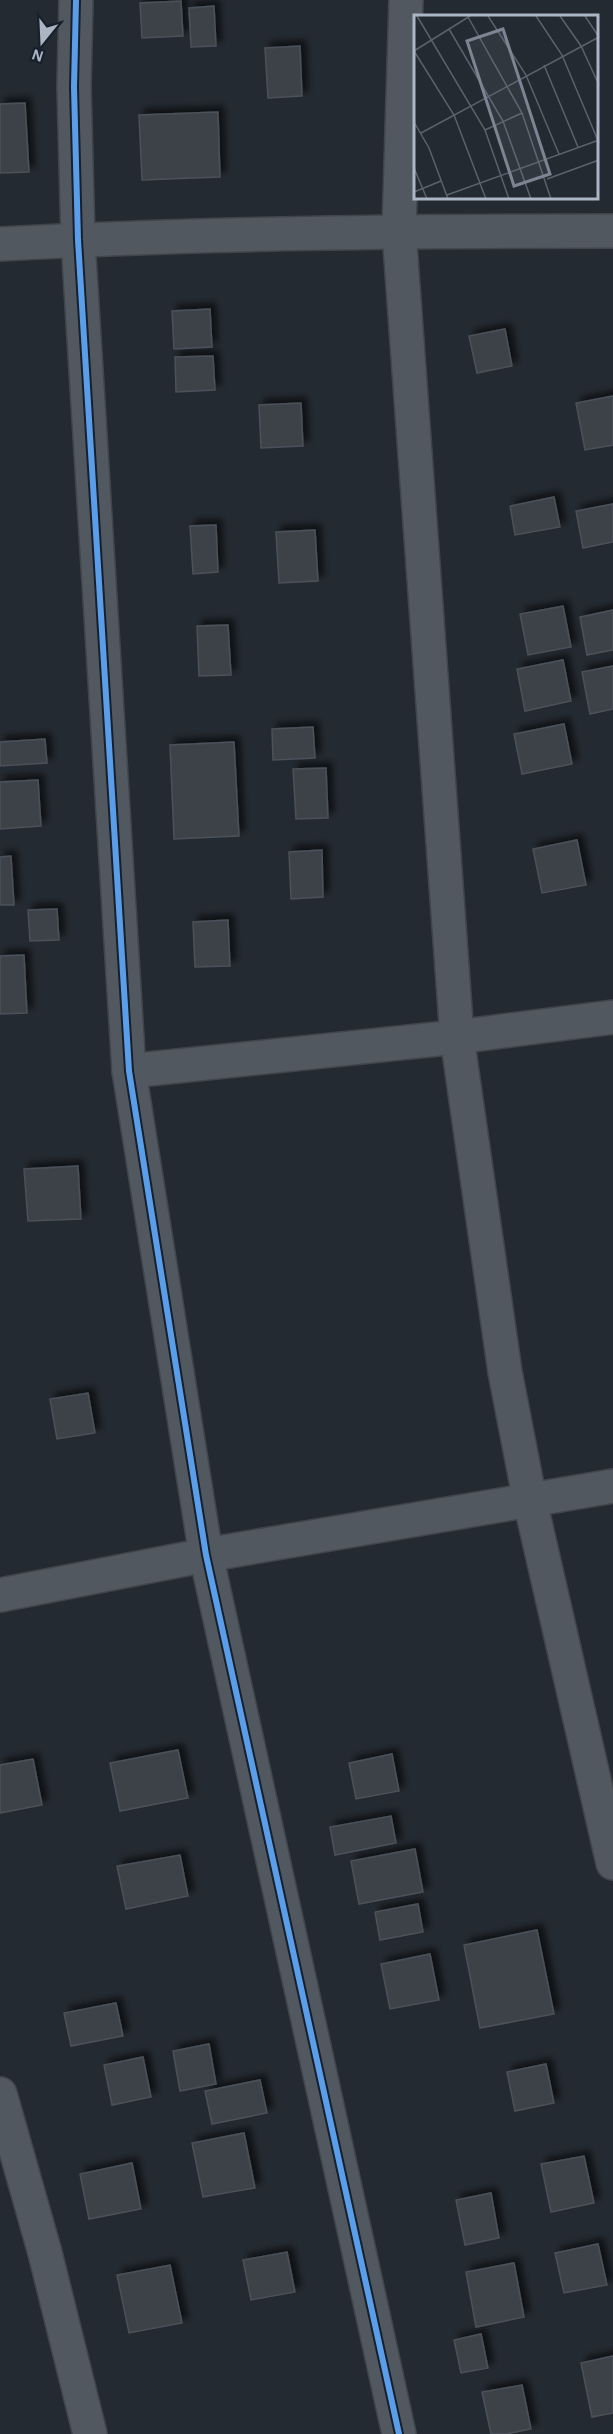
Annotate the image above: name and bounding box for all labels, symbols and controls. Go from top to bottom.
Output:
north arrow [12,12,72,72]
inset map [414,15,598,200]
text: N [30,46,45,65]

